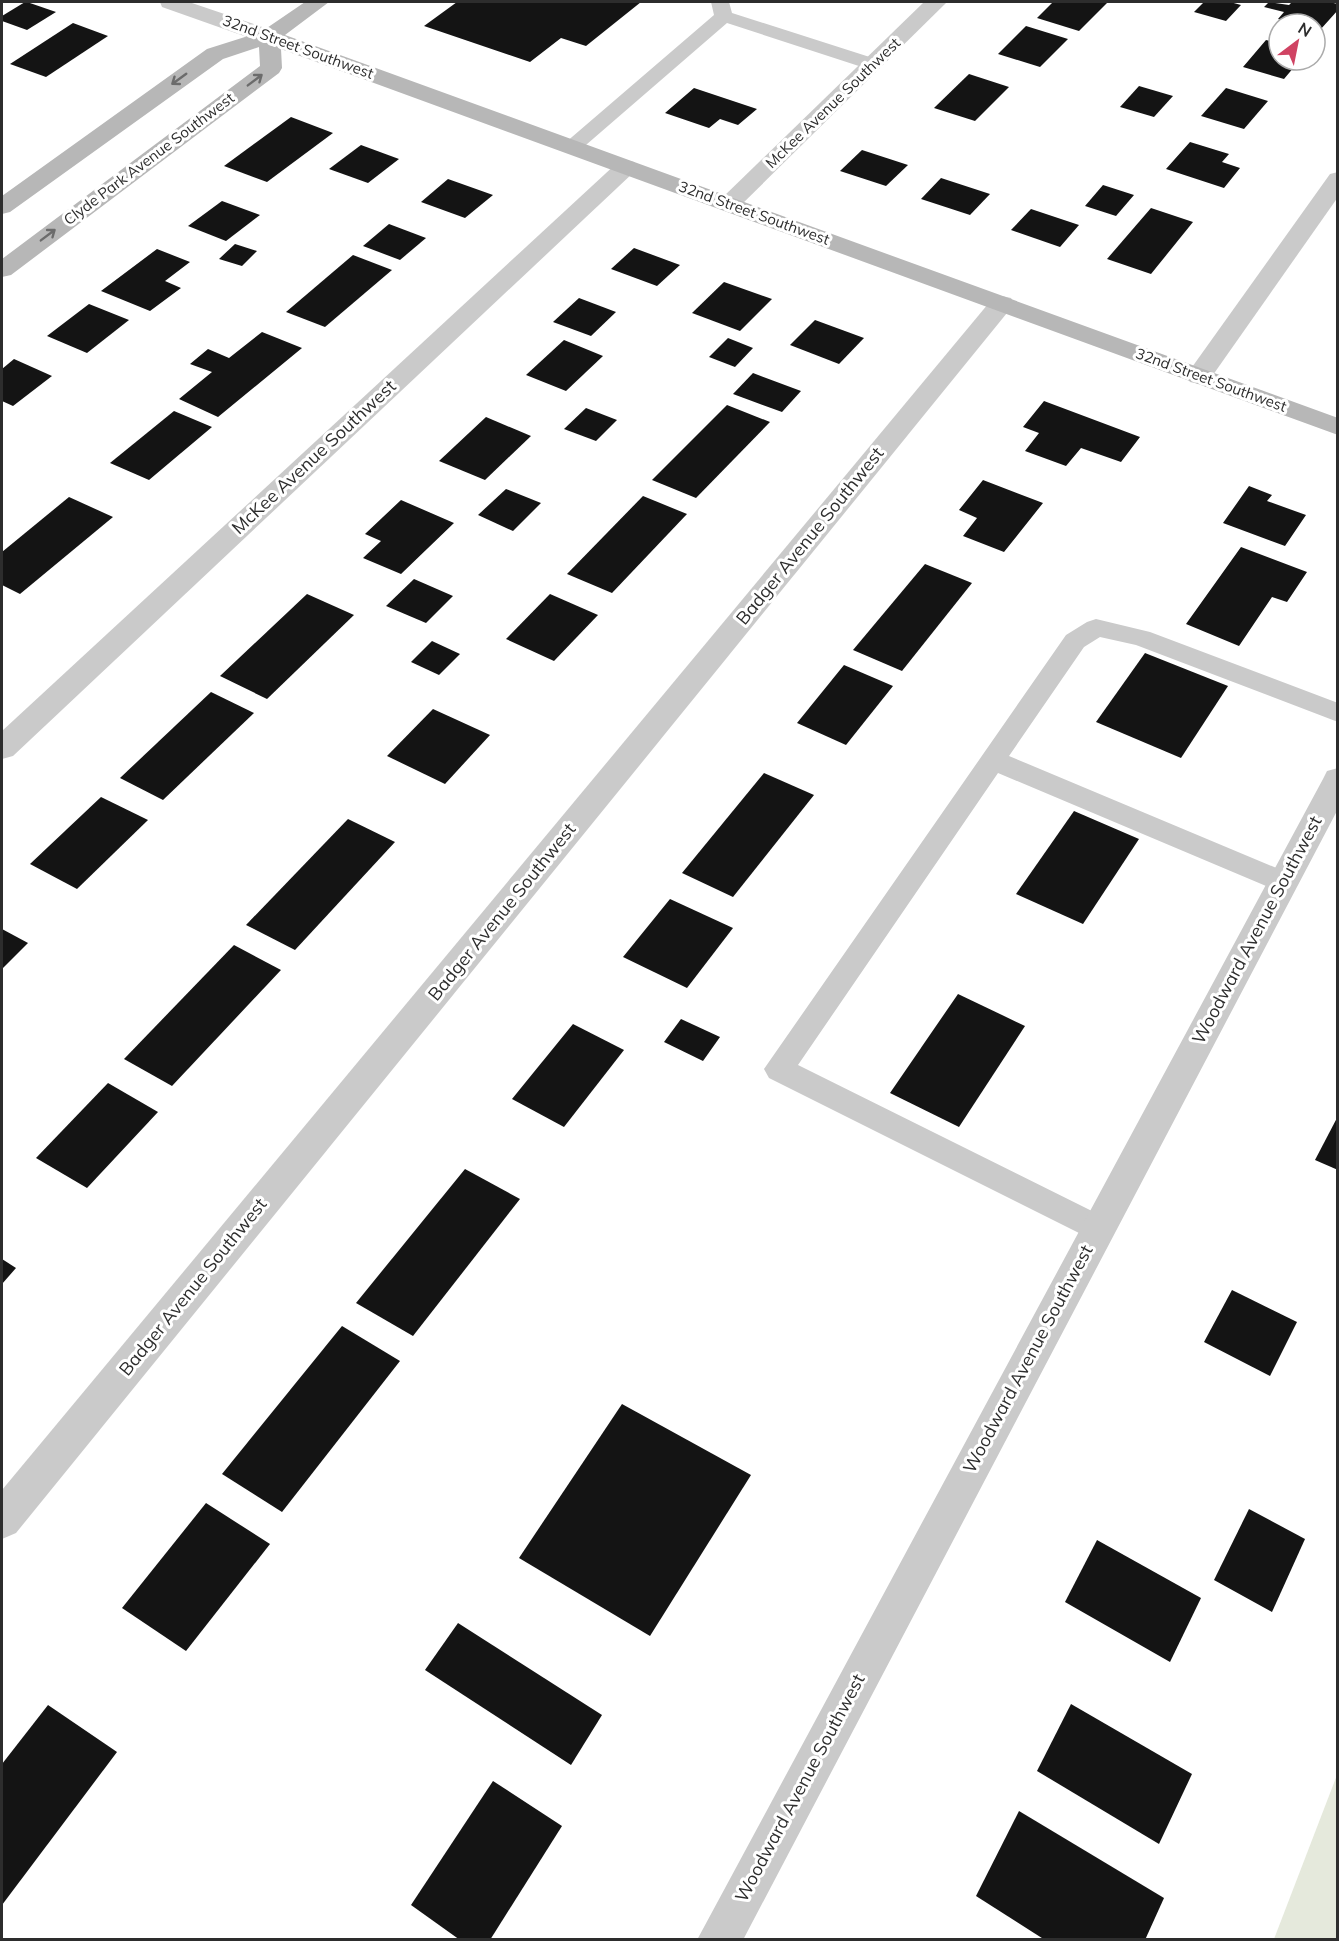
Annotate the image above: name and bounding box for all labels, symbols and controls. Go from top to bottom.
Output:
street label: 32nd Street Southwest [220,10,376,83]
north arrow [1267,12,1327,72]
text: N [1295,18,1315,41]
street label: McKee Avenue Southwest [761,33,904,172]
one-way arrow [172,73,188,86]
one-way arrow [246,73,262,86]
street label: Clyde Park Avenue Southwest [60,88,238,229]
street label: 32nd Street Southwest [676,176,832,249]
one-way arrow [40,228,56,241]
street label: 32nd Street Southwest [1133,343,1289,416]
street label: McKee Avenue Southwest [227,374,401,539]
street label: Badger Avenue Southwest [731,442,888,629]
street label: Woodward Avenue Southwest [1187,812,1327,1048]
street label: Badger Avenue Southwest [423,818,580,1005]
street label: Badger Avenue Southwest [114,1193,271,1380]
street label: Woodward Avenue Southwest [958,1241,1098,1477]
street label: Woodward Avenue Southwest [730,1670,870,1906]

